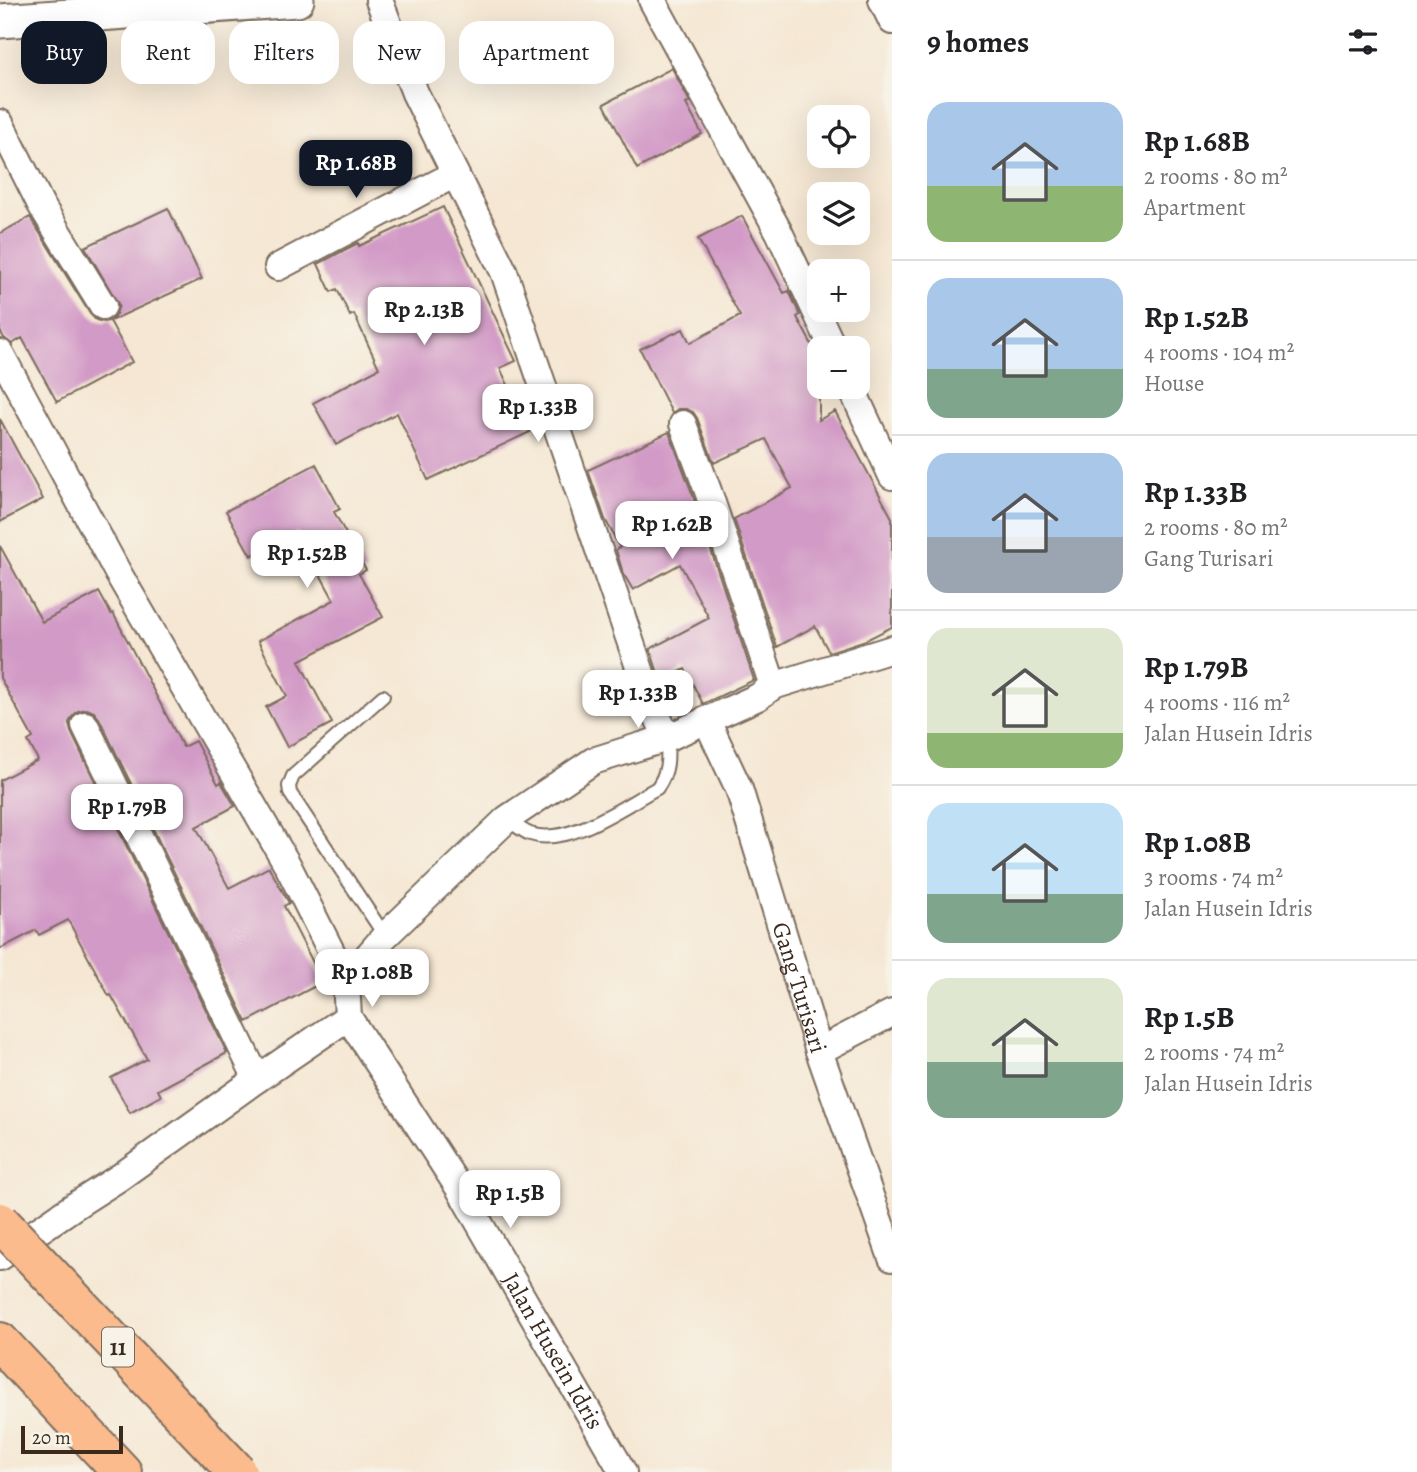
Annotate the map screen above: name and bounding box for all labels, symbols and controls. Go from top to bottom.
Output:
chip: Buy [21,21,107,84]
chip: Rent [121,21,215,84]
chip: Filters [229,21,339,84]
chip: New [353,21,445,84]
chip: Apartment [459,21,614,84]
text: 9 homes [927,22,1029,62]
icon: filters [1344,23,1382,61]
map controls [807,105,870,399]
button: locate [807,105,870,168]
text: Rp 1.68B [1144,121,1250,161]
icon: home [983,130,1067,214]
pin: Rp 1.68B [284,140,428,200]
text: Rp 1.68B [315,147,397,178]
text: 2 rooms · 80 m² [1144,161,1288,192]
button: layers [807,182,870,245]
text: Apartment [1144,192,1246,223]
button: + [807,259,870,322]
pin: Rp 2.13B [352,288,496,347]
text: Rp 2.13B [384,294,464,325]
text: Rp 1.52B [1144,297,1249,337]
icon: home [983,306,1067,390]
button: − [807,336,870,399]
text: 4 rooms · 104 m² [1144,337,1294,368]
text: House [1144,368,1204,399]
pin: Rp 1.33B [466,384,610,444]
text: Rp 1.33B [498,391,578,422]
text: Rp 1.33B [1144,472,1248,512]
icon: home [983,481,1067,565]
pin: Rp 1.62B [600,502,744,561]
text: Rp 1.62B [631,508,713,539]
text: 2 rooms · 80 m² [1144,512,1288,543]
pin: Rp 1.52B [235,530,379,590]
text: Rp 1.52B [267,537,347,568]
text: Gang Turisari [1144,543,1273,574]
text: Rp 1.79B [1144,647,1248,687]
icon: home [983,656,1067,740]
pin: Rp 1.33B [566,670,710,730]
text: Rp 1.33B [598,677,678,708]
text: 4 rooms · 116 m² [1144,687,1290,718]
text: Jalan Husein Idris [1144,718,1313,749]
pin: Rp 1.79B [55,784,199,844]
text: Rp 1.79B [87,791,167,822]
text: Rp 1.08B [1144,822,1251,862]
icon: home [983,831,1067,915]
text: 3 rooms · 74 m² [1144,862,1283,893]
text: Jalan Husein Idris [1144,893,1313,924]
street label: Gang Turisari [765,918,835,1057]
pin: Rp 1.08B [300,950,444,1009]
text: Rp 1.08B [331,956,413,987]
text: Rp 1.5B [1144,997,1235,1037]
icon: home [983,1006,1067,1090]
text: 2 rooms · 74 m² [1144,1037,1284,1068]
text: Jalan Husein Idris [1144,1068,1313,1099]
pin: Rp 1.5B [445,1170,575,1230]
text: Rp 1.5B [475,1177,545,1208]
street label: Jalan Husein Idris [495,1267,611,1435]
road number: 11 [102,1328,134,1366]
scale bar [21,1423,122,1455]
text: 20 m [32,1425,71,1451]

